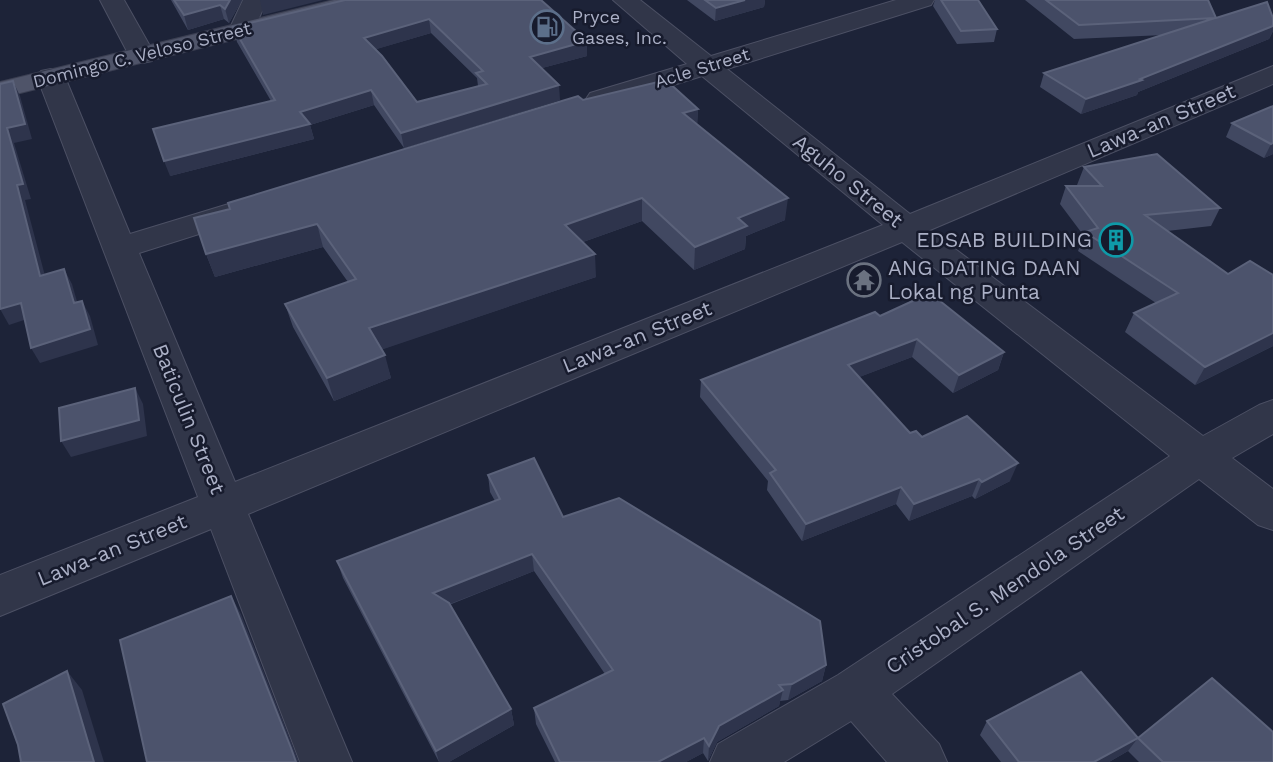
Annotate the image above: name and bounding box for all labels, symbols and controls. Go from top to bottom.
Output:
place label: Pryce Gases, Inc. [572,6,667,48]
fuel station icon: Pryce Gases, Inc. [528,8,566,46]
street label: Domingo C. Veloso Street [31,17,254,92]
street label: Acle Street [652,43,752,92]
street label: Lawa-an Street [1083,78,1239,163]
street label: Aguho Street [788,129,908,233]
building icon: EDSAB BUILDING [1097,221,1135,259]
place label: EDSAB BUILDING [916,227,1092,252]
place label: ANG DATING DAAN Lokal ng Punta [888,255,1081,304]
temple icon: ANG DATING DAAN Lokal ng Punta [845,261,883,299]
street label: Lawa-an Street [558,295,715,378]
street label: Baticulin Street [148,340,231,498]
street label: Cristobal S. Mendola Street [881,500,1129,679]
street label: Lawa-an Street [33,508,190,591]

